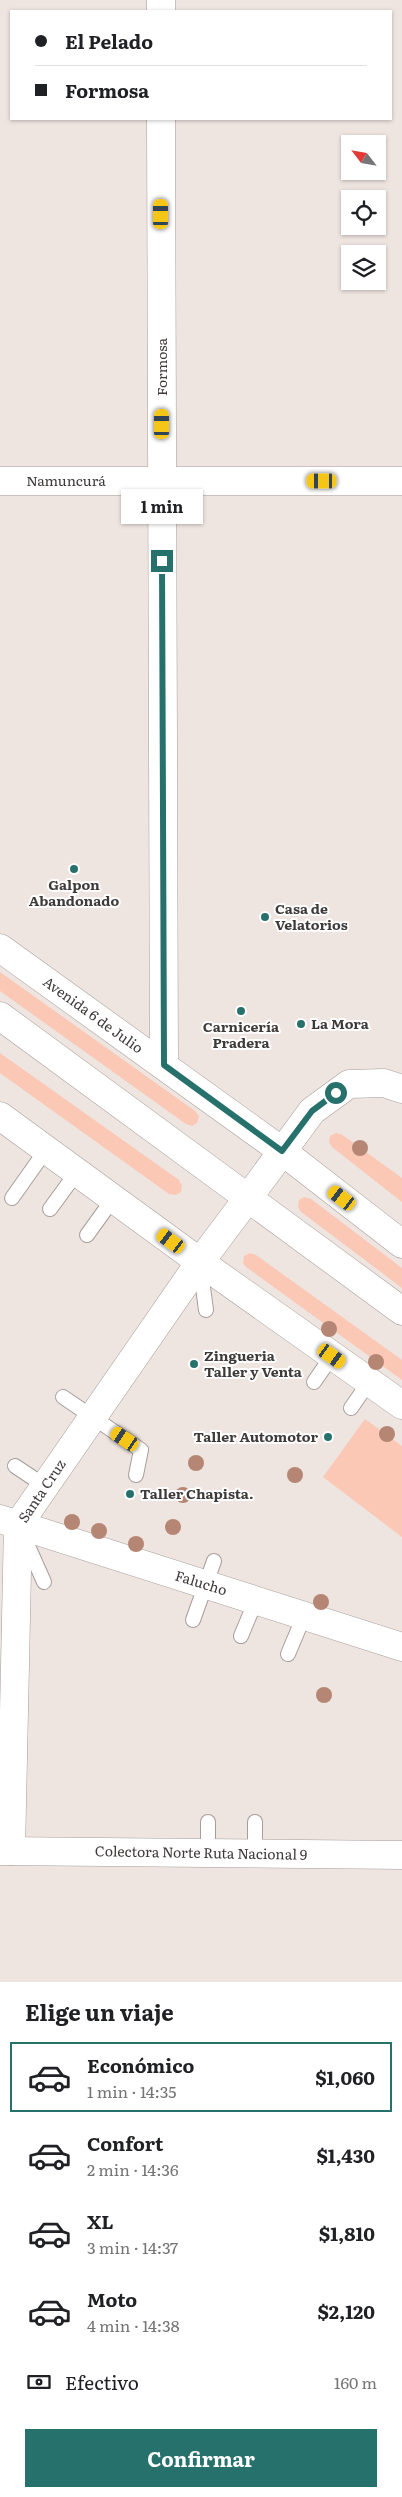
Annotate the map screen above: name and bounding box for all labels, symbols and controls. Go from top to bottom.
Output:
text: El Pelado [65,27,153,55]
text: Formosa [65,76,149,104]
north arrow [341,135,386,180]
map controls [341,135,386,290]
button: locate [341,190,386,235]
car [153,199,168,229]
button: layers [341,245,386,290]
street label: Formosa [151,338,171,396]
car [154,409,169,439]
street label: Namuncurá [26,470,106,490]
car [307,474,337,489]
callout: 1 min [121,488,203,524]
text: 1 min [141,494,183,518]
route end [151,550,173,572]
marker: Galpon Abandonado [68,863,80,875]
place label: Galpon Abandonado [29,874,119,910]
place label: Casa de Velatorios [275,898,348,934]
marker: Casa de Velatorios [259,911,271,923]
street label: Avenida 6 de Julio [39,971,148,1057]
marker: Carnicería Pradera [235,1005,247,1017]
place label: La Mora [311,1013,370,1033]
place label: Carnicería Pradera [203,1016,280,1052]
marker: La Mora [295,1018,307,1030]
route start [325,1082,347,1104]
car [325,1183,358,1213]
car [154,1226,187,1256]
car [315,1341,348,1371]
place label: Zingueria Taller y Venta [204,1345,303,1381]
marker: Zingueria Taller y Venta [188,1358,200,1370]
car [108,1424,141,1454]
place label: Taller Automotor [193,1426,318,1446]
marker: Taller Automotor [322,1431,334,1443]
street label: Santa Cruz [13,1455,70,1526]
place label: Taller Chapista. [140,1483,254,1503]
marker: Taller Chapista. [124,1488,136,1500]
street label: Falucho [173,1565,230,1599]
street label: Colectora Norte Ruta Nacional 9 [95,1840,307,1864]
text: Elige un viaje [25,1995,174,2028]
text: Económico [87,2051,194,2079]
icon: car [27,2055,72,2100]
text: $1,060 [315,2063,375,2091]
text: 1 min · 14:35 [87,2079,176,2103]
text: Confort [87,2129,163,2157]
icon: car [27,2133,72,2178]
text: $1,430 [316,2141,375,2169]
text: 2 min · 14:36 [87,2157,179,2181]
text: XL [87,2207,114,2235]
icon: car [27,2211,72,2256]
text: $1,810 [319,2219,375,2247]
text: 3 min · 14:37 [87,2235,178,2259]
text: Moto [87,2285,137,2313]
icon: car [27,2289,72,2334]
text: $2,120 [318,2297,375,2325]
text: 4 min · 14:38 [87,2313,180,2337]
icon: cash [25,2368,53,2396]
text: Efectivo [65,2368,139,2396]
text: 160 m [334,2370,377,2394]
button: Confirmar [25,2429,377,2487]

